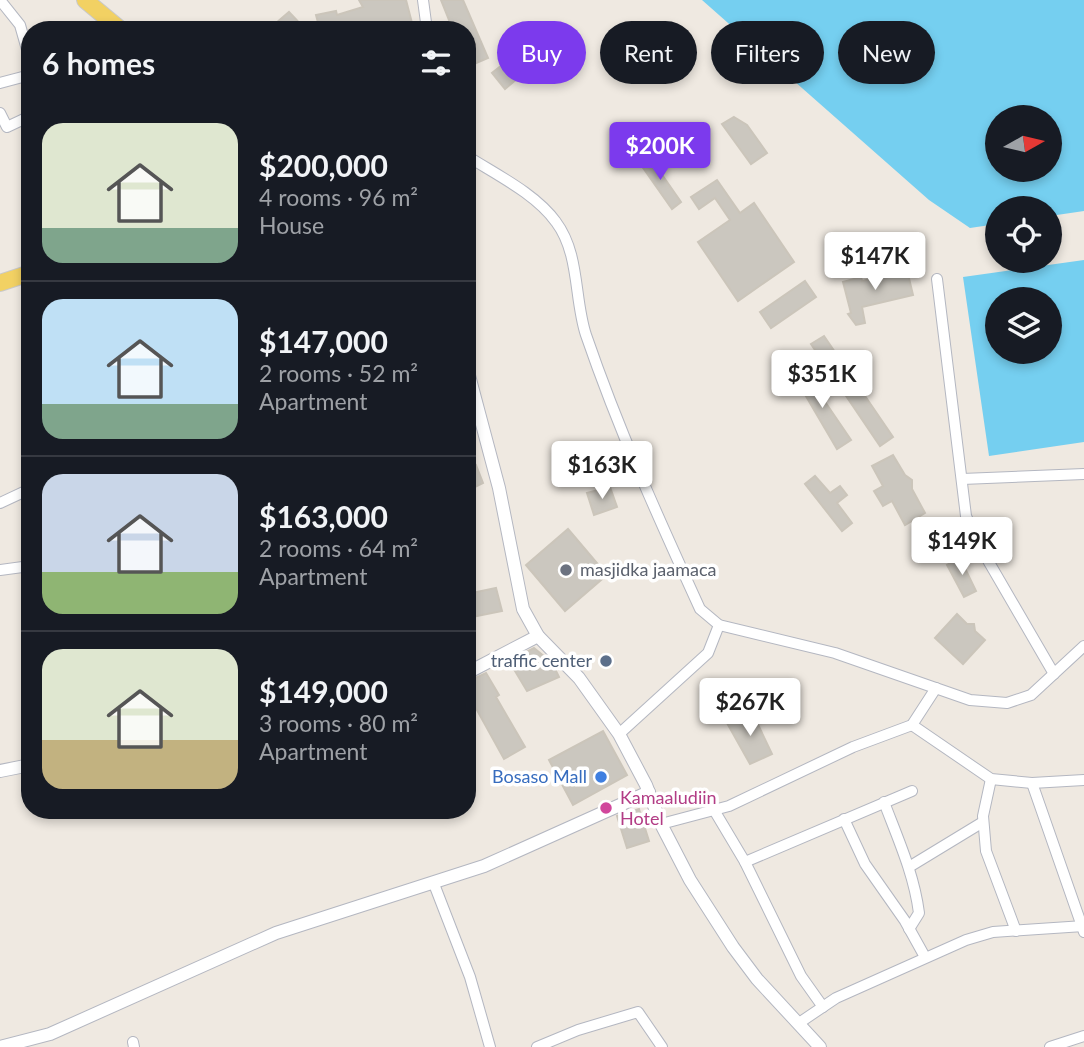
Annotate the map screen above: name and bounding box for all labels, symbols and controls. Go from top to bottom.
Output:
chip: Buy [497,21,586,84]
chip: Rent [600,21,697,84]
chip: Filters [711,21,824,84]
chip: New [838,21,935,84]
icon: filters [417,44,455,82]
text: 6 homes [42,45,155,81]
north arrow [985,105,1062,182]
map controls [985,105,1062,364]
pin: $200K [611,122,709,182]
text: $200K [625,131,695,159]
text: $200,000 [259,147,388,183]
icon: home [98,151,182,235]
text: 4 rooms · 96 m² [259,183,418,211]
button: locate [985,196,1062,273]
text: House [259,211,324,239]
pin: $147K [826,232,924,292]
text: $147K [840,241,910,269]
button: layers [985,287,1062,364]
text: $147,000 [259,323,388,359]
icon: home [98,327,182,411]
pin: $351K [773,350,871,410]
text: 2 rooms · 52 m² [259,359,418,387]
text: $351K [787,359,857,387]
text: Apartment [259,387,367,415]
pin: $163K [553,442,651,501]
text: $163K [567,450,637,478]
text: $163,000 [259,498,388,534]
icon: home [98,502,182,586]
pin: $149K [913,518,1011,577]
text: $149K [927,526,997,554]
text: 2 rooms · 64 m² [259,534,418,562]
place label: masjidka jaamaca [580,558,716,580]
text: Apartment [259,562,367,590]
marker: masjidka jaamaca [558,562,574,578]
place label: traffic center [491,649,592,671]
marker: traffic center [598,653,614,669]
text: $149,000 [259,673,388,709]
icon: home [98,677,182,761]
pin: $267K [701,678,799,738]
text: $267K [715,687,785,715]
text: 3 rooms · 80 m² [259,709,418,737]
text: Apartment [259,737,367,765]
place label: Bosaso Mall [492,765,587,787]
marker: Bosaso Mall [593,769,609,785]
place label: Kamaaludiin Hotel [620,786,717,829]
marker: Kamaaludiin Hotel [598,800,614,816]

